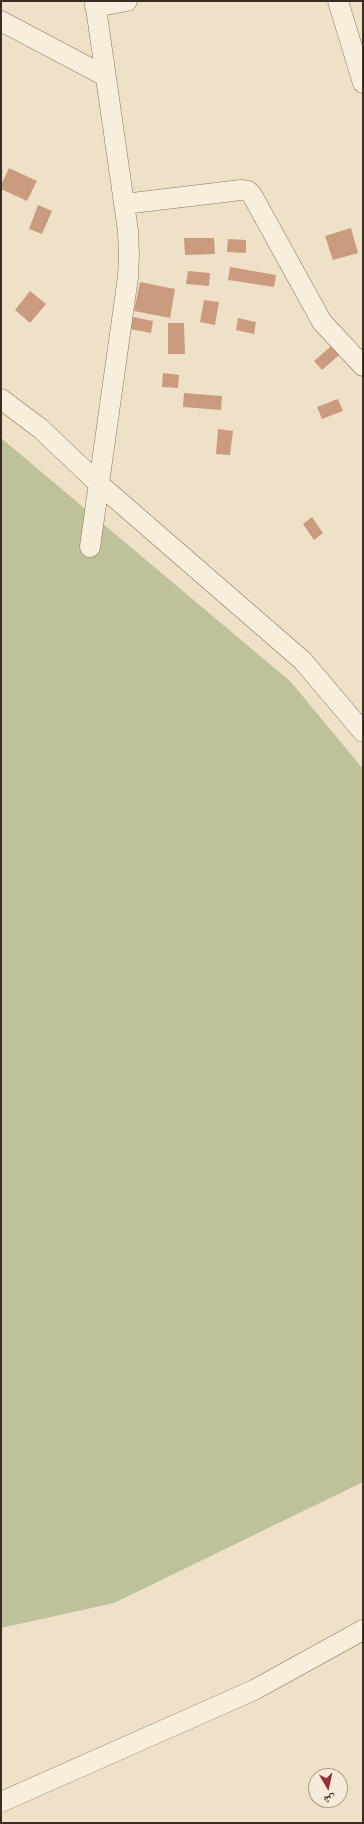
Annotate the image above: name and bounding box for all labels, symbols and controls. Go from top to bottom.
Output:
north arrow [308,1768,348,1808]
text: ش [323,1792,337,1807]

